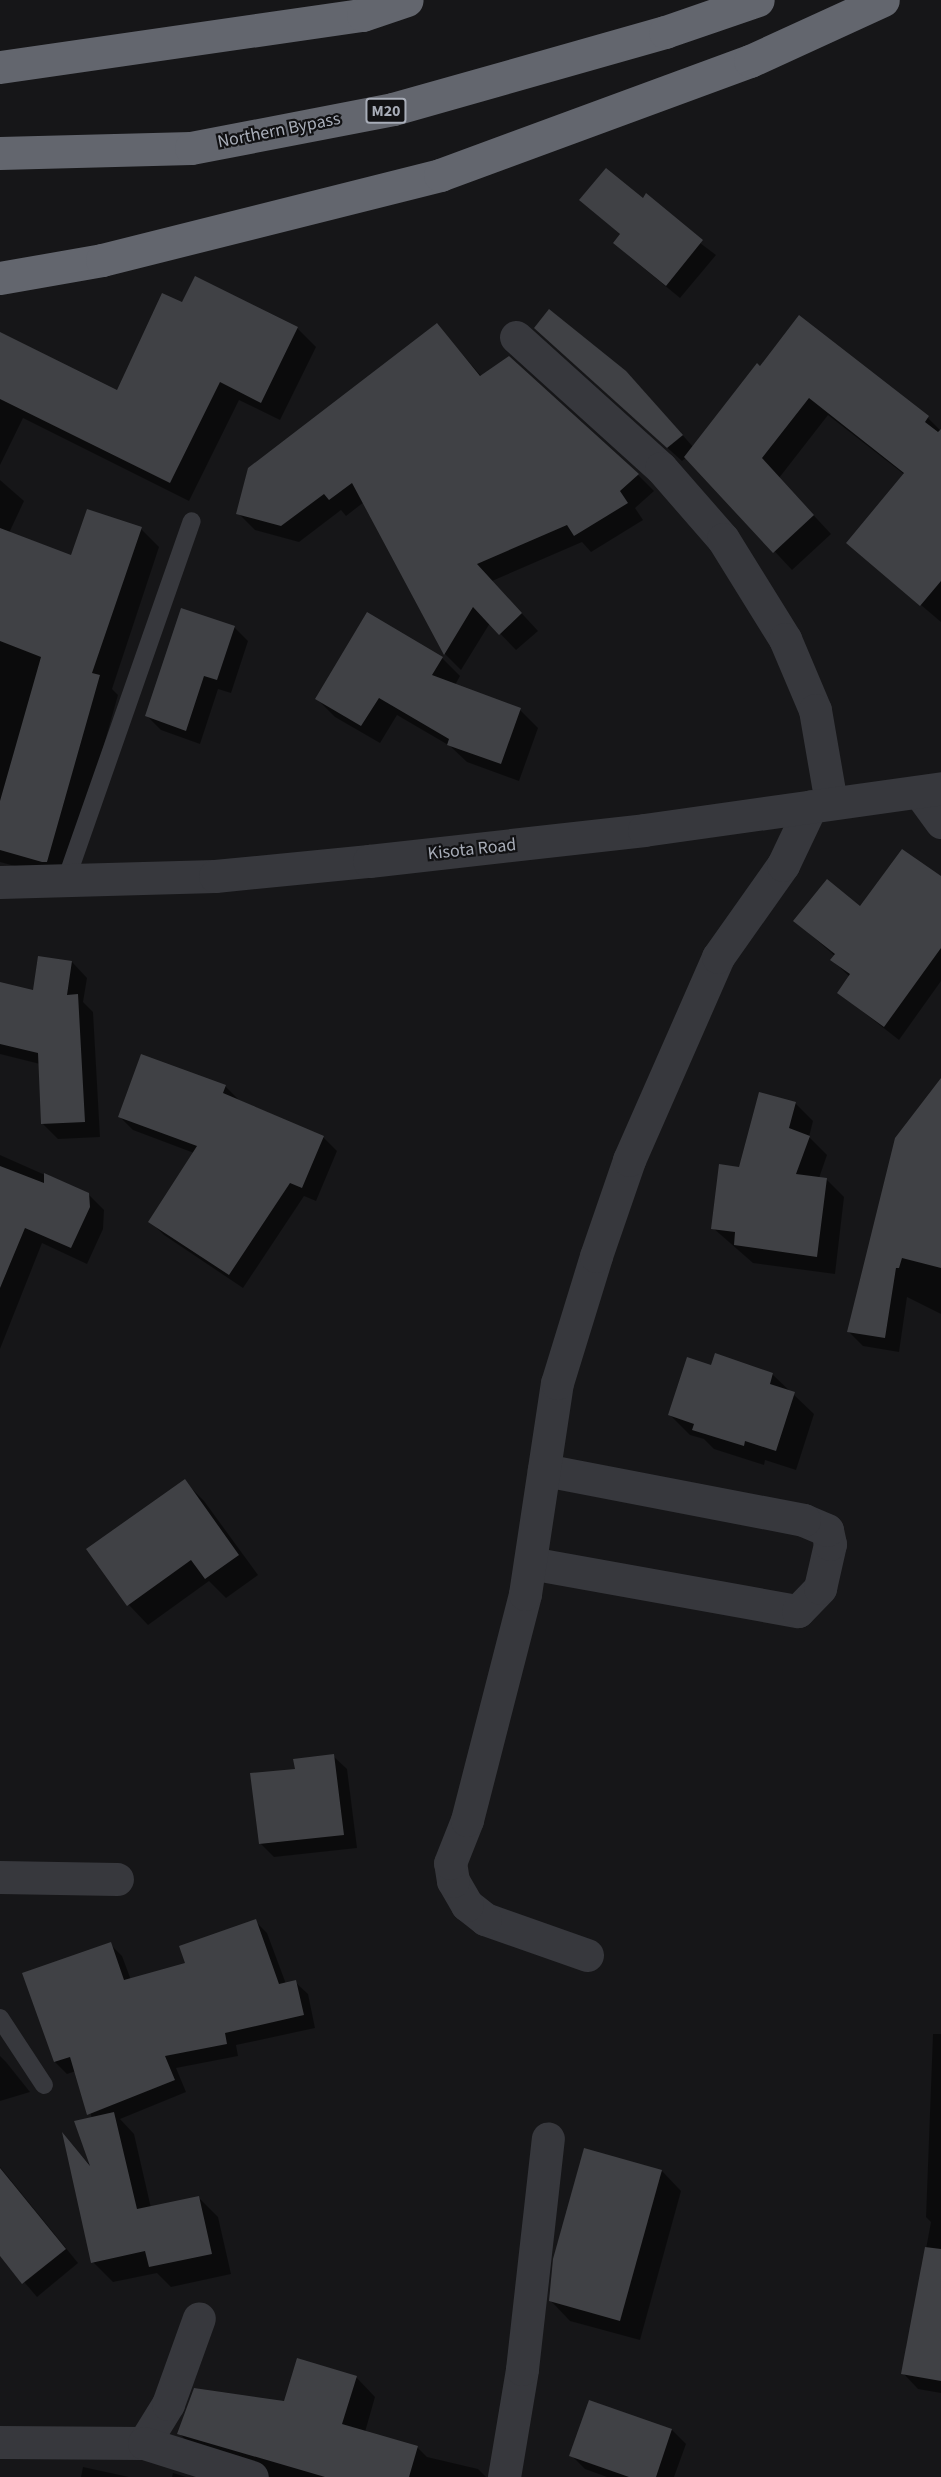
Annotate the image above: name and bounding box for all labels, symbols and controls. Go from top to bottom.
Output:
road number: M20 [365,98,407,124]
street label: Northern Bypass [216,108,342,154]
street label: Kisota Road [427,835,517,865]

